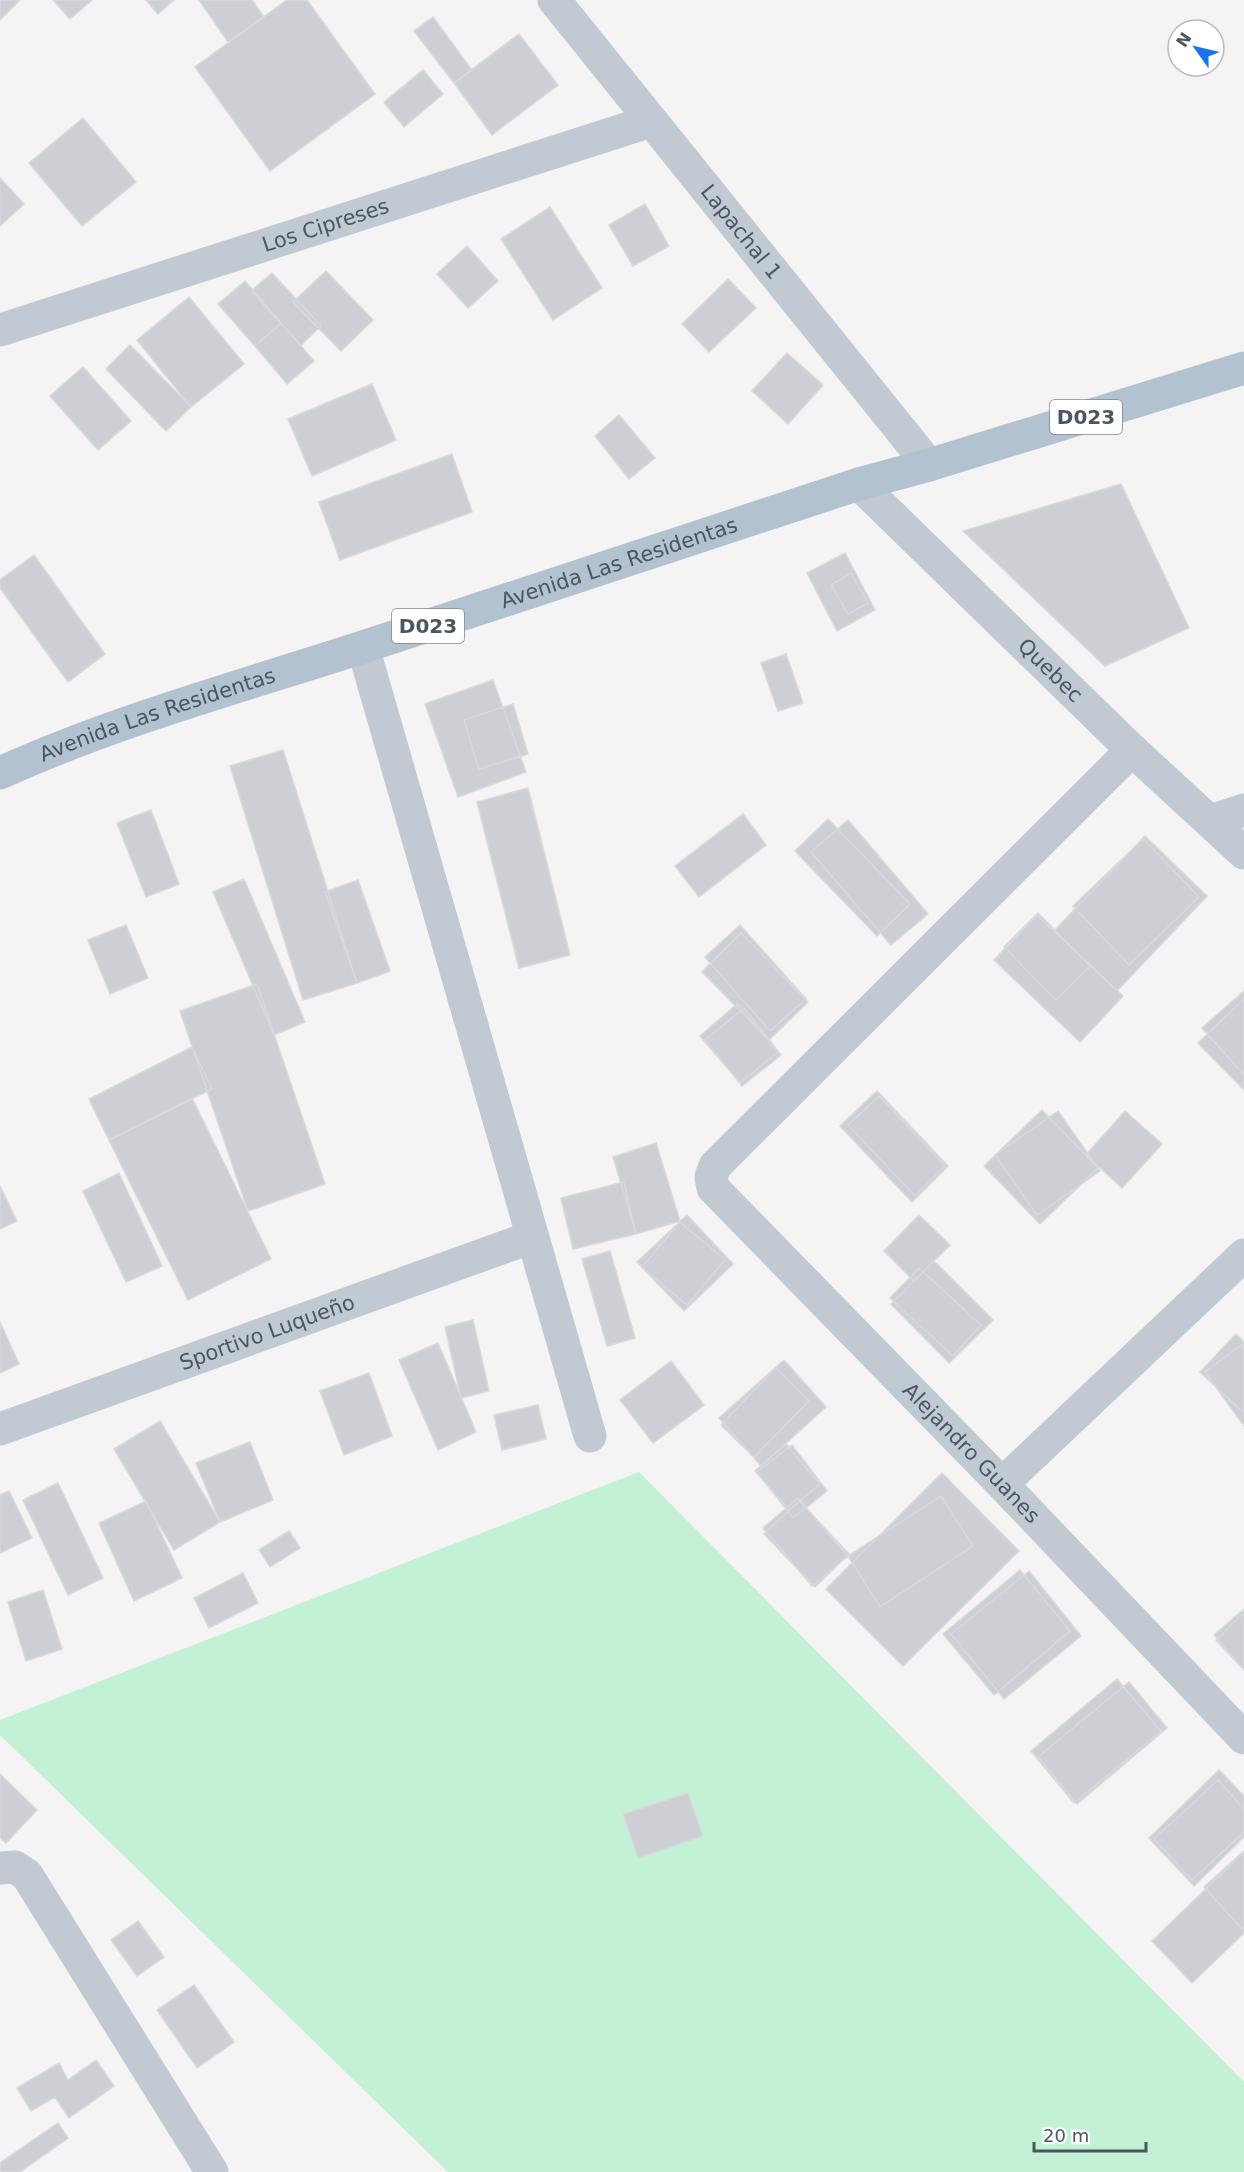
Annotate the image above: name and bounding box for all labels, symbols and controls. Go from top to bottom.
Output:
north arrow [1166,18,1226,78]
text: N [1172,29,1196,51]
street label: Lapachal 1 [696,180,786,284]
street label: Los Cipreses [259,194,392,257]
road number: D023 [1050,400,1122,434]
street label: Avenida Las Residentas [498,513,740,613]
road number: D023 [392,609,464,643]
street label: Quebec [1013,634,1087,707]
street label: Avenida Las Residentas [36,663,278,767]
street label: Sportivo Luqueño [176,1290,358,1375]
street label: Alejandro Guanes [898,1378,1045,1528]
scale bar [1034,2115,1146,2153]
text: 20 m [1043,2125,1089,2146]

